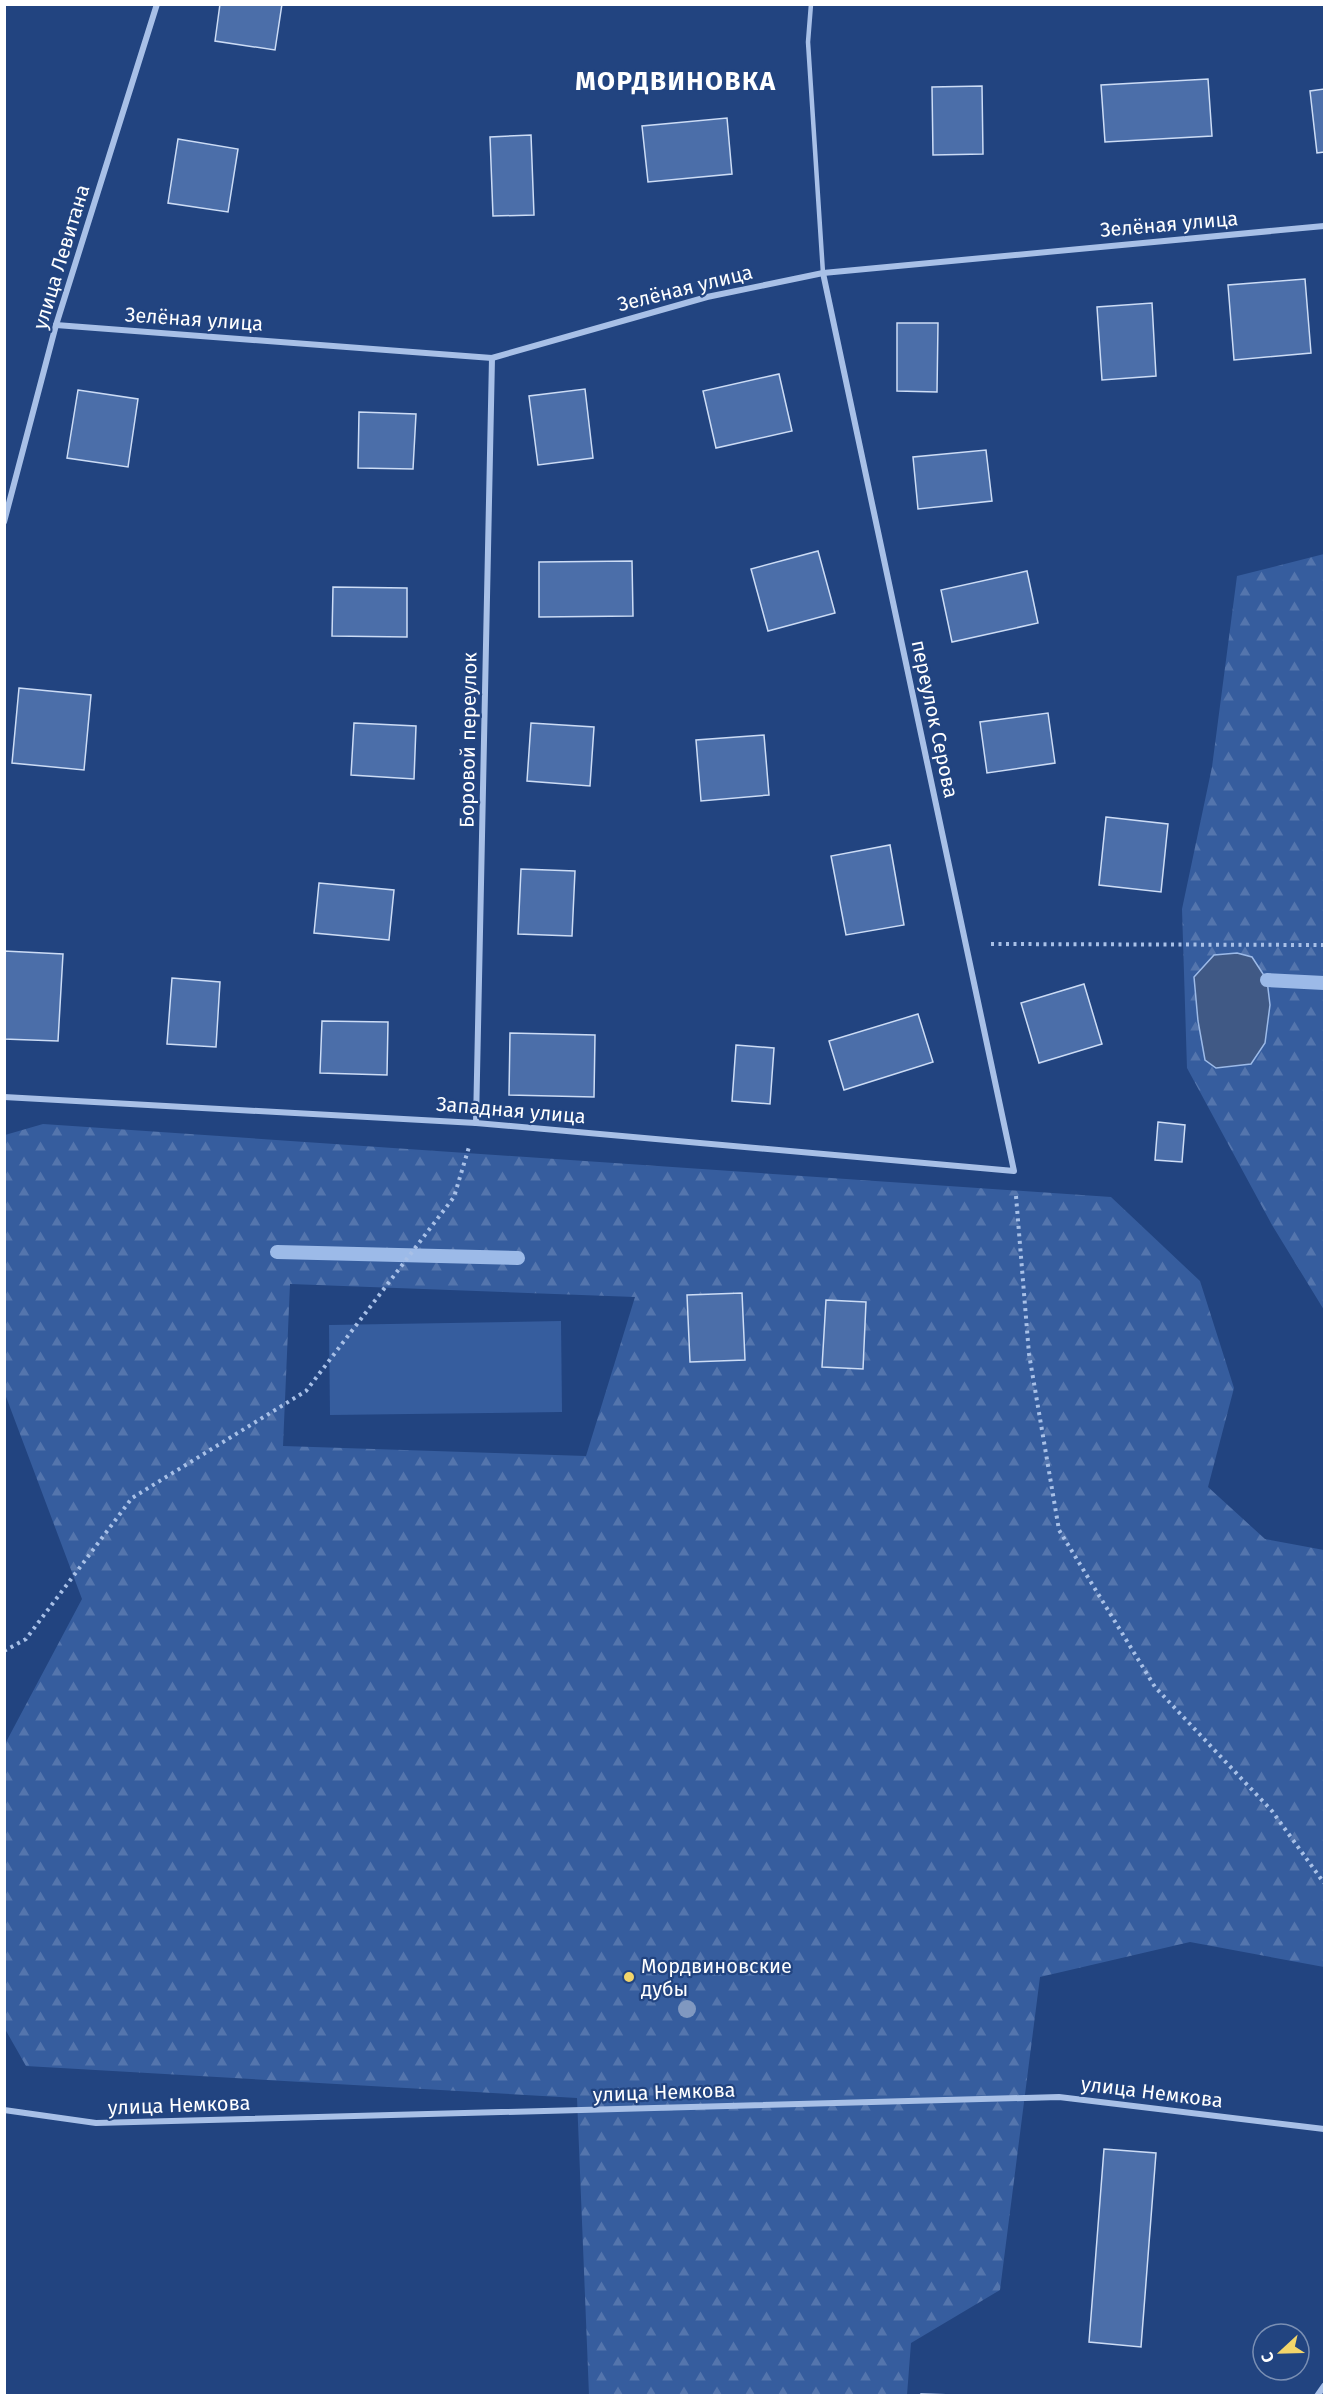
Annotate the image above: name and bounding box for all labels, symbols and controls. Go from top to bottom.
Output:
district label: МОРДВИНОВКА [575,66,777,97]
street label: улица Левитана [28,182,94,332]
street label: Зелёная улица [1099,206,1239,242]
street label: Зелёная улица [615,260,755,316]
street label: Зелёная улица [124,302,264,336]
street label: переулок Серова [907,638,963,800]
street label: Боровой переулок [454,651,482,828]
street label: Западная улица [435,1092,587,1128]
place label: Мордвиновские дубы [641,1954,792,2001]
marker: Мордвиновские дубы [622,1970,636,1984]
street label: улица Немкова [1080,2071,1224,2113]
street label: улица Немкова [592,2078,736,2106]
street label: улица Немкова [107,2091,251,2119]
north arrow [1251,2322,1311,2382]
text: С [1257,2349,1278,2365]

